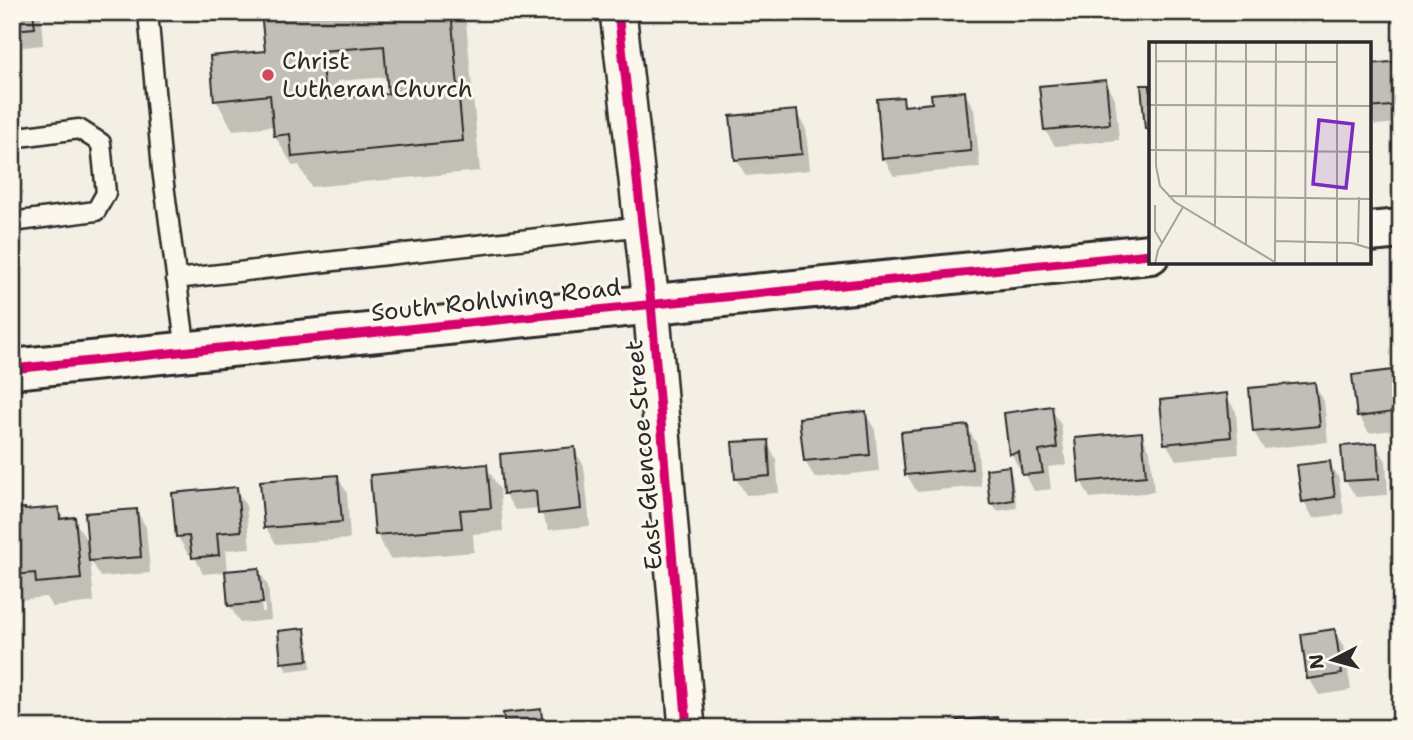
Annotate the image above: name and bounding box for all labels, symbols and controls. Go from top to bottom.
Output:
inset map [1149,42,1371,264]
place label: Christ Lutheran Church [282,45,473,105]
marker: Christ Lutheran Church [260,67,276,83]
street label: South Rohlwing Road [369,271,623,329]
street label: East Glencoe Street [618,339,670,571]
north arrow [1298,624,1368,694]
text: N [1303,653,1330,671]

